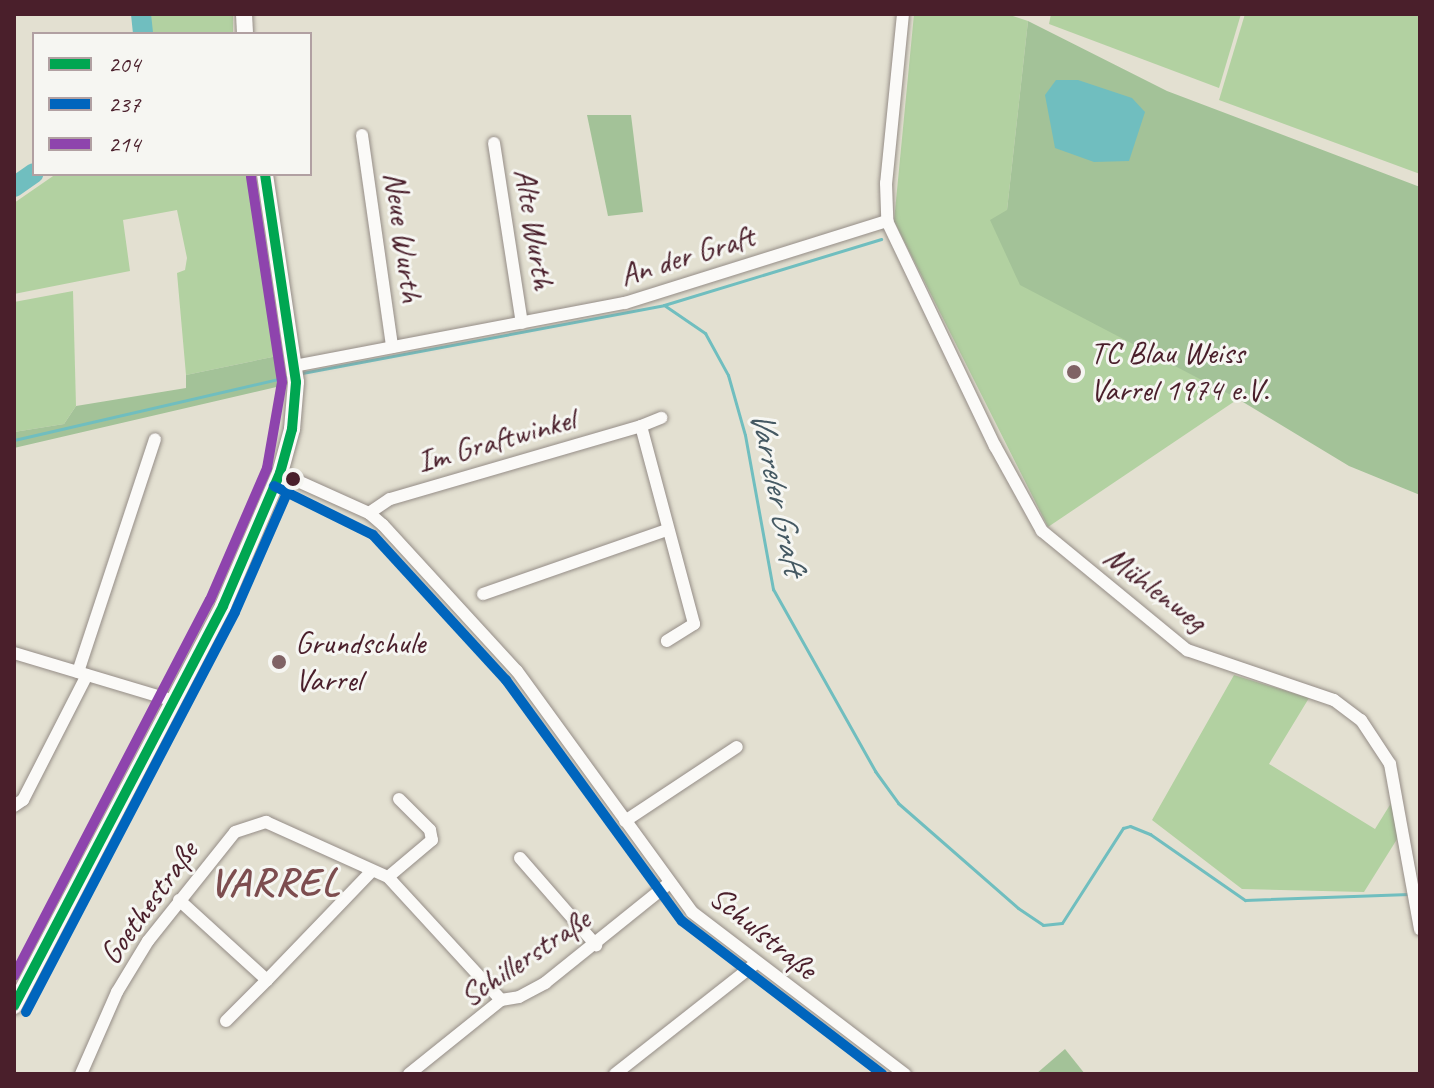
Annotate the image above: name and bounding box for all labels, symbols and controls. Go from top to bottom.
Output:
legend [32,32,312,176]
text: 204 [108,49,140,79]
text: 237 [108,89,140,119]
text: 214 [108,129,140,159]
street label: Alte Wurth [506,166,562,292]
street label: Neue Wurth [375,169,431,305]
street label: An der Graft [615,217,759,295]
place label: TC Blau Weiss Varrel 1974 e.V. [1090,335,1269,410]
marker: TC Blau Weiss Varrel 1974 e.V. [1065,363,1083,381]
street label: Im Graftwinkel [413,400,579,482]
water label: Varreler Graft [742,407,816,577]
unlabelled marker [285,471,301,487]
street label: Mühlenweg [1096,538,1214,640]
place label: Grundschule Varrel [295,625,425,700]
marker: Grundschule Varrel [270,653,288,671]
street label: Goethestraße [91,834,207,972]
district label: VARREL [212,858,338,906]
street label: Schulstraße [702,878,824,988]
street label: Schillerstraße [453,900,597,1016]

